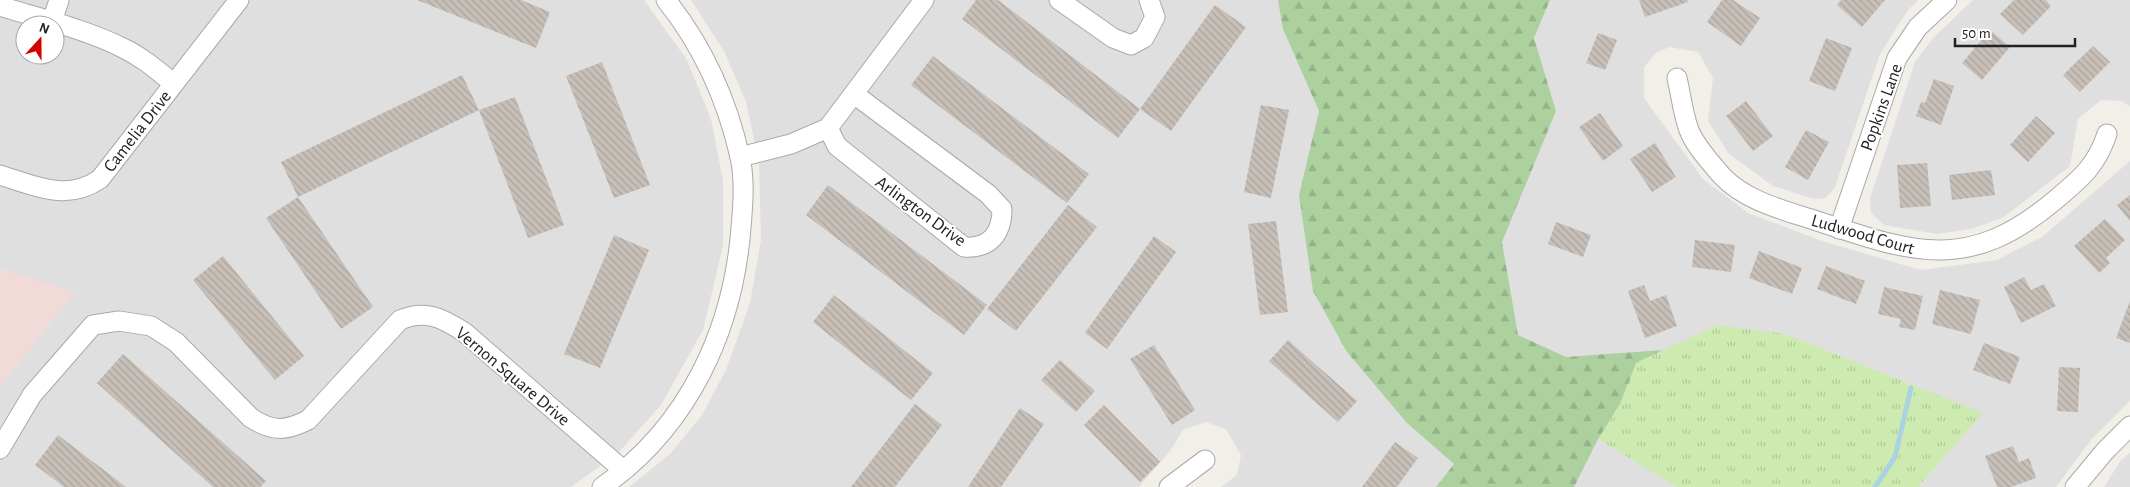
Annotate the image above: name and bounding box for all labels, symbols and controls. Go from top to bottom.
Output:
north arrow [15,15,65,65]
scale bar [1955,15,2075,47]
text: N [37,21,51,37]
text: 50 m [1962,26,1991,41]
street label: Popkins Lane [1858,61,1906,153]
street label: Camelia Drive [101,88,175,176]
street label: Arlington Drive [872,173,969,250]
street label: Ludwood Court [1809,212,1916,258]
street label: Vernon Square Drive [452,324,573,430]

